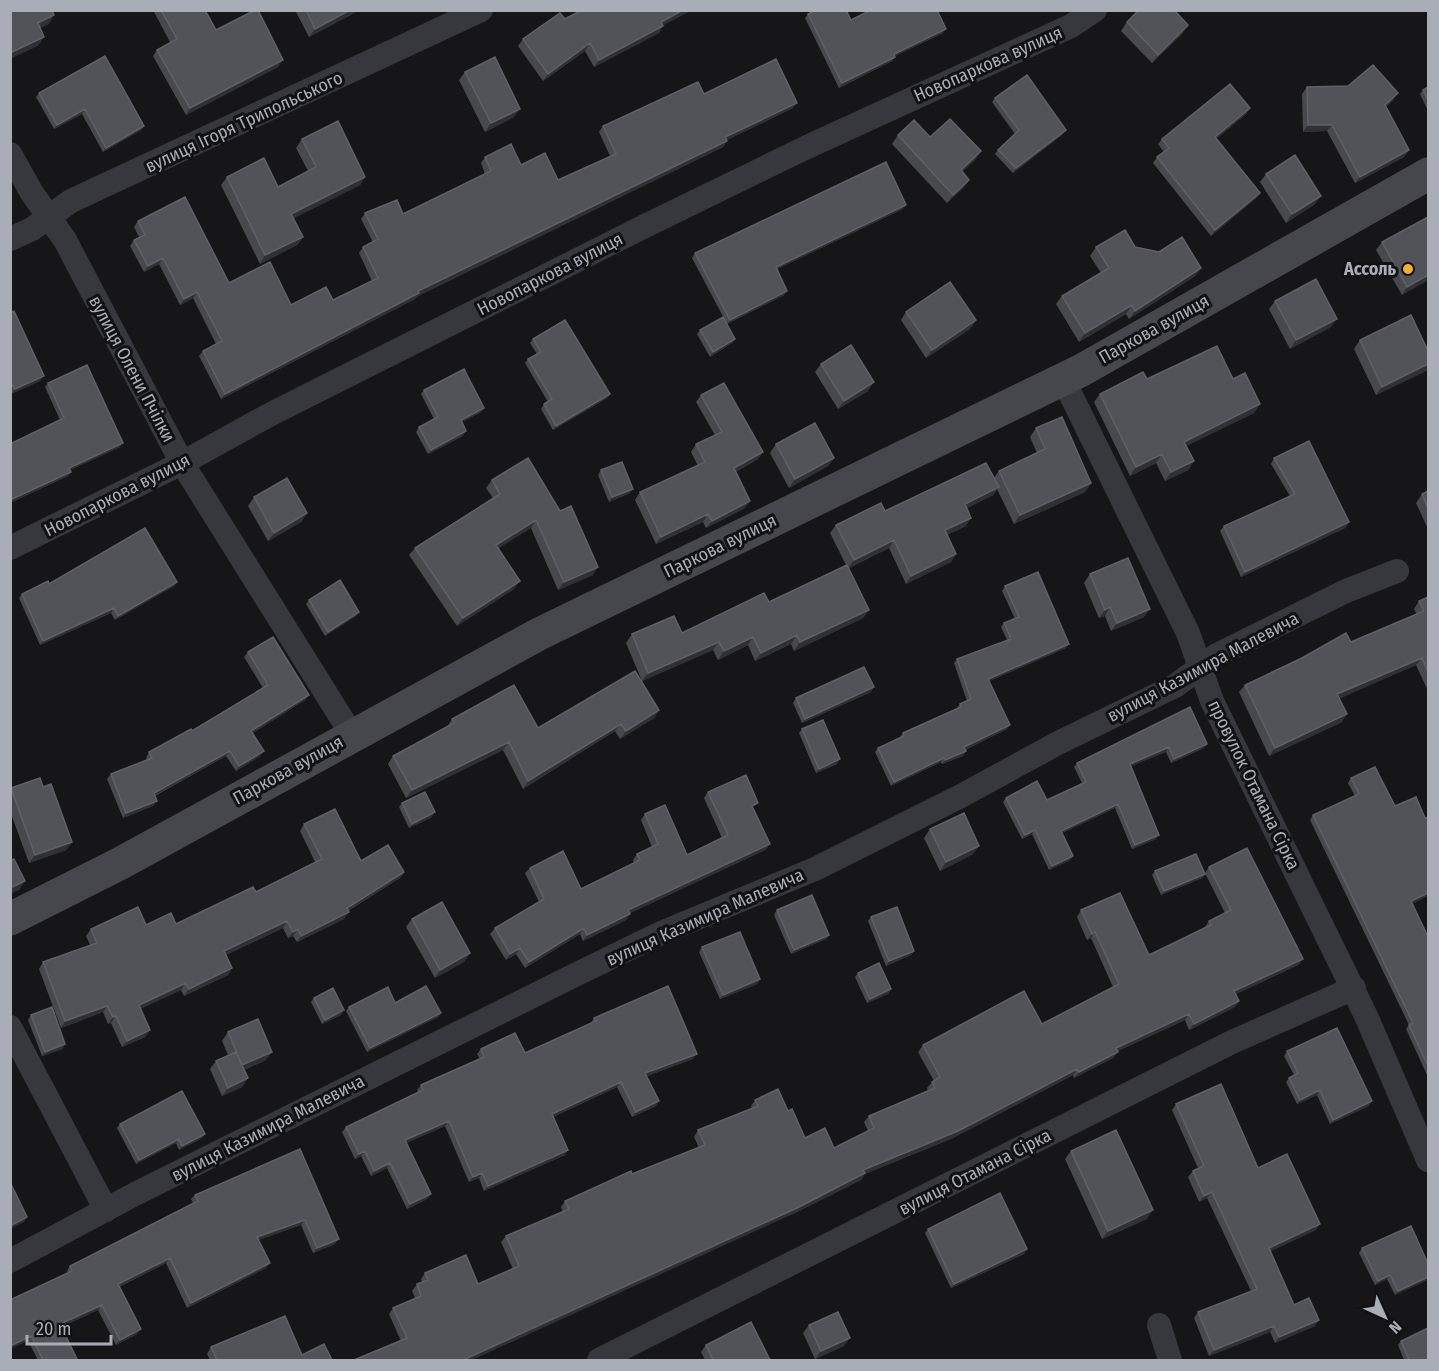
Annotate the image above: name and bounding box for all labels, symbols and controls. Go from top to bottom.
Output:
street label: Новопаркова вулиця [910,21,1066,107]
street label: вулиця Ігоря Трипольського [142,67,346,177]
street label: Новопаркова вулиця [474,228,626,320]
place label: Ассоль [1343,258,1396,280]
marker: Ассоль [1401,262,1415,276]
street label: Паркова вулиця [1095,290,1213,368]
street label: вулиця Олени Пчілки [84,292,180,446]
street label: Новопаркова вулиця [41,449,193,541]
street label: Паркова вулиця [660,509,780,583]
street label: вулиця Казимира Малевича [1104,607,1303,727]
street label: провулок Отамана Сірка [1203,697,1305,874]
street label: Паркова вулиця [229,731,347,809]
street label: вулиця Казимира Малевича [603,863,807,970]
street label: вулиця Казимира Малевича [168,1070,368,1186]
street label: вулиця Отамана Сірка [895,1124,1055,1220]
north arrow [1355,1287,1415,1347]
scale bar [27,1308,111,1346]
text: N [1385,1317,1405,1337]
text: 20 m [36,1318,71,1340]

